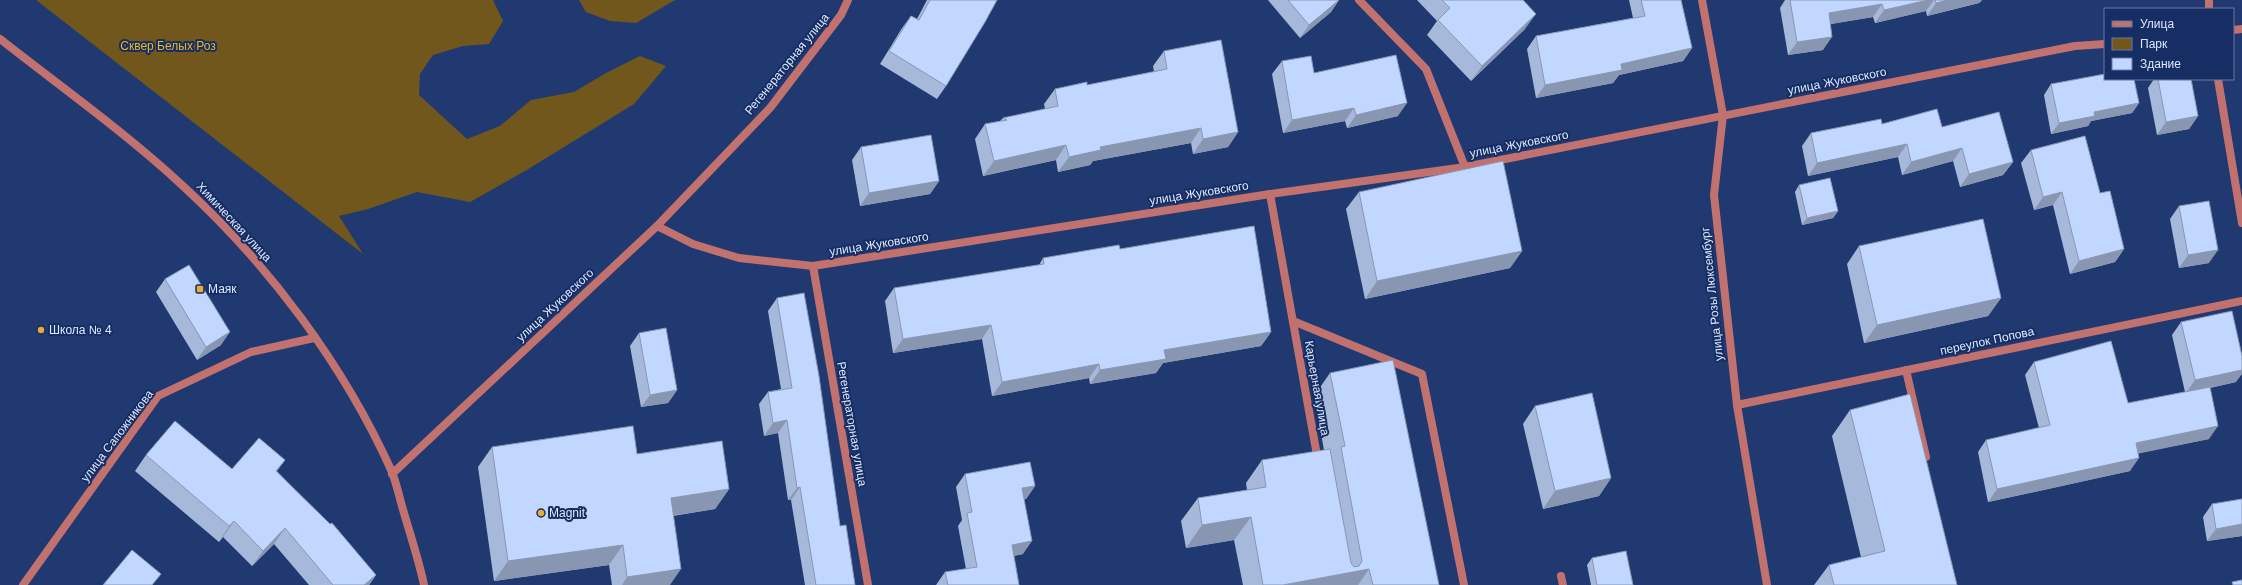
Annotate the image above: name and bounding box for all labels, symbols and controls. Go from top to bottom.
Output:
legend [2104,8,2234,80]
street label: Регенераторная улица [742,10,832,117]
text: Улица [2140,17,2174,31]
text: Парк [2140,37,2168,51]
park label: Сквер Белых Роз [120,39,216,53]
text: Здание [2140,57,2181,71]
street label: улица Жуковского [1786,64,1888,97]
street label: улица Жуковского [1468,127,1570,160]
street label: улица Жуковского [1148,178,1250,208]
street label: Химическая улица [194,179,275,265]
street label: улица Розы Люксембург [1698,226,1726,362]
street label: улица Жуковского [828,229,930,259]
street label: улица Жуковского [514,265,597,344]
place label: Маяк [208,282,237,296]
marker: Маяк [195,284,205,294]
place label: Школа № 4 [49,323,112,337]
street label: переулок Попова [1939,324,2036,358]
marker: Школа № 4 [36,325,46,335]
street label: Карьерная улица [1302,339,1332,437]
street label: Регенераторная улица [834,361,870,488]
street label: улица Сапожникова [78,387,156,485]
place label: Magnit [549,506,586,520]
marker: Magnit [536,508,546,518]

